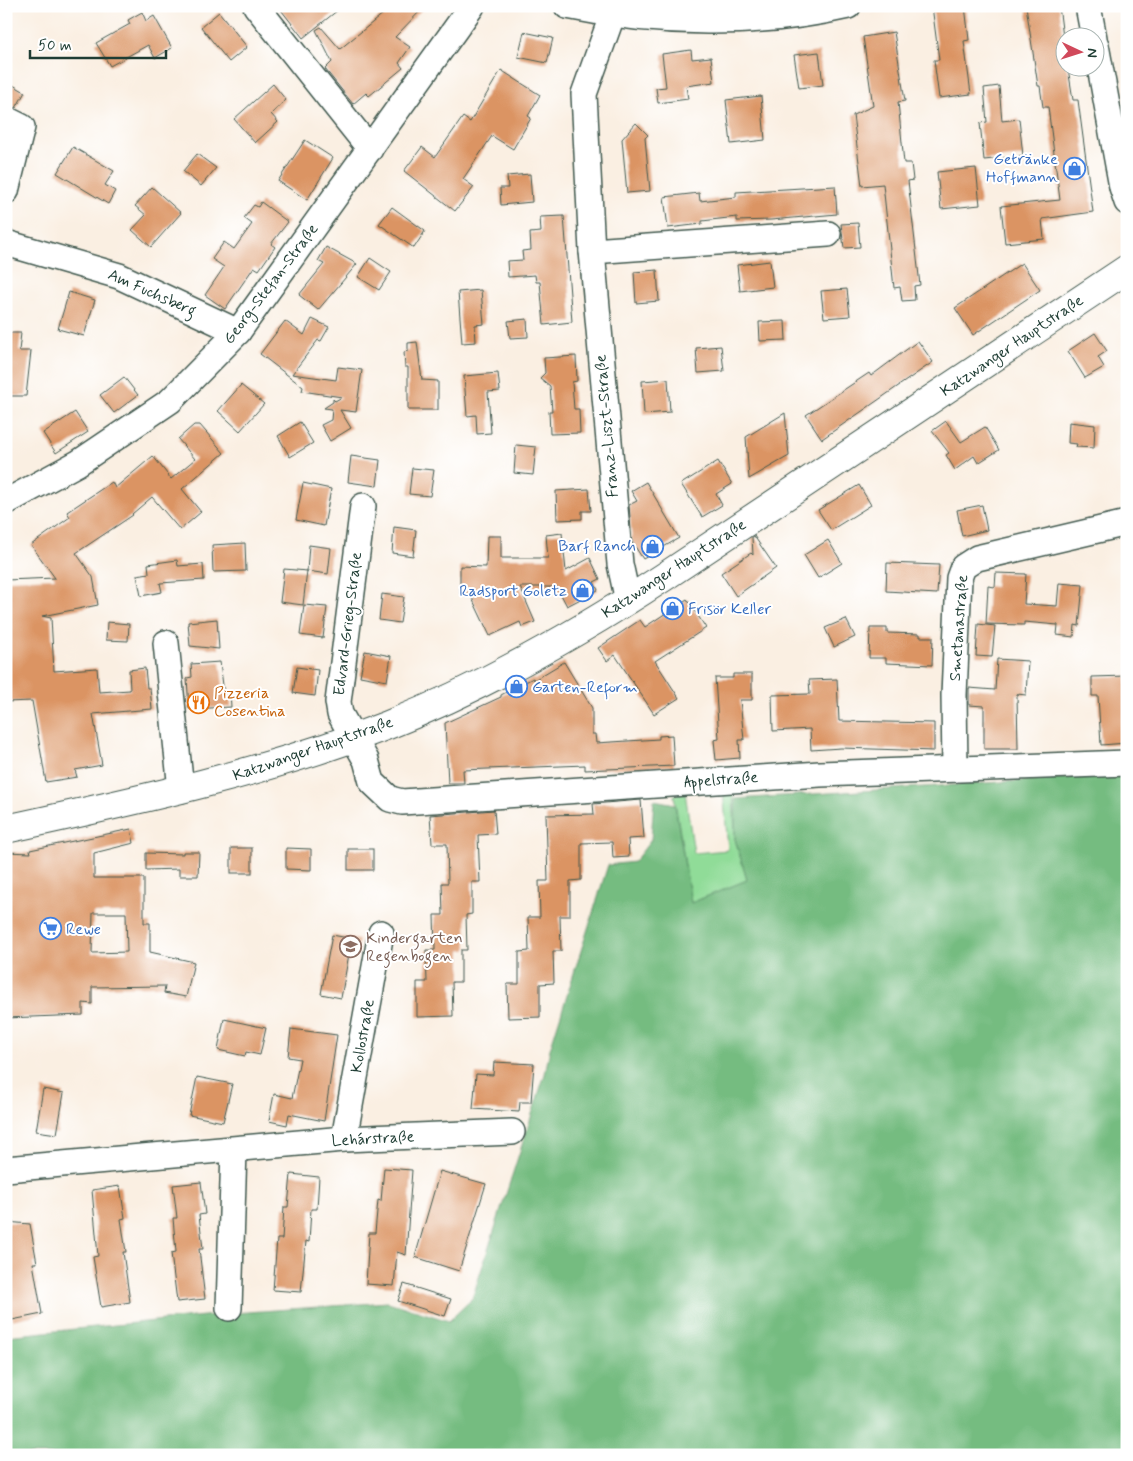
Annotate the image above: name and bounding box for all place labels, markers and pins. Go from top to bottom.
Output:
place label: Getränke Hoffmann [986,149,1058,188]
shop icon: Getränke Hoffmann [1062,156,1086,180]
shop icon: Barf Ranch [640,534,664,558]
place label: Barf Ranch [558,536,636,557]
shop icon: Radsport Goletz [571,579,595,603]
place label: Radsport Goletz [459,581,567,602]
shop icon: Frisör Keller [660,597,684,621]
place label: Frisör Keller [688,599,771,620]
shop icon: Garten-Reform [504,675,528,699]
place label: Garten-Reform [532,677,638,700]
place label: Pizzeria Cosentina [214,683,286,722]
restaurant icon: Pizzeria Cosentina [186,690,210,714]
supermarket icon: Rewe [38,917,62,941]
place label: Rewe [66,919,101,940]
place label: Kindergarten Regenbogen [366,928,463,968]
school or university icon: Kindergarten Regenbogen [338,935,362,959]

